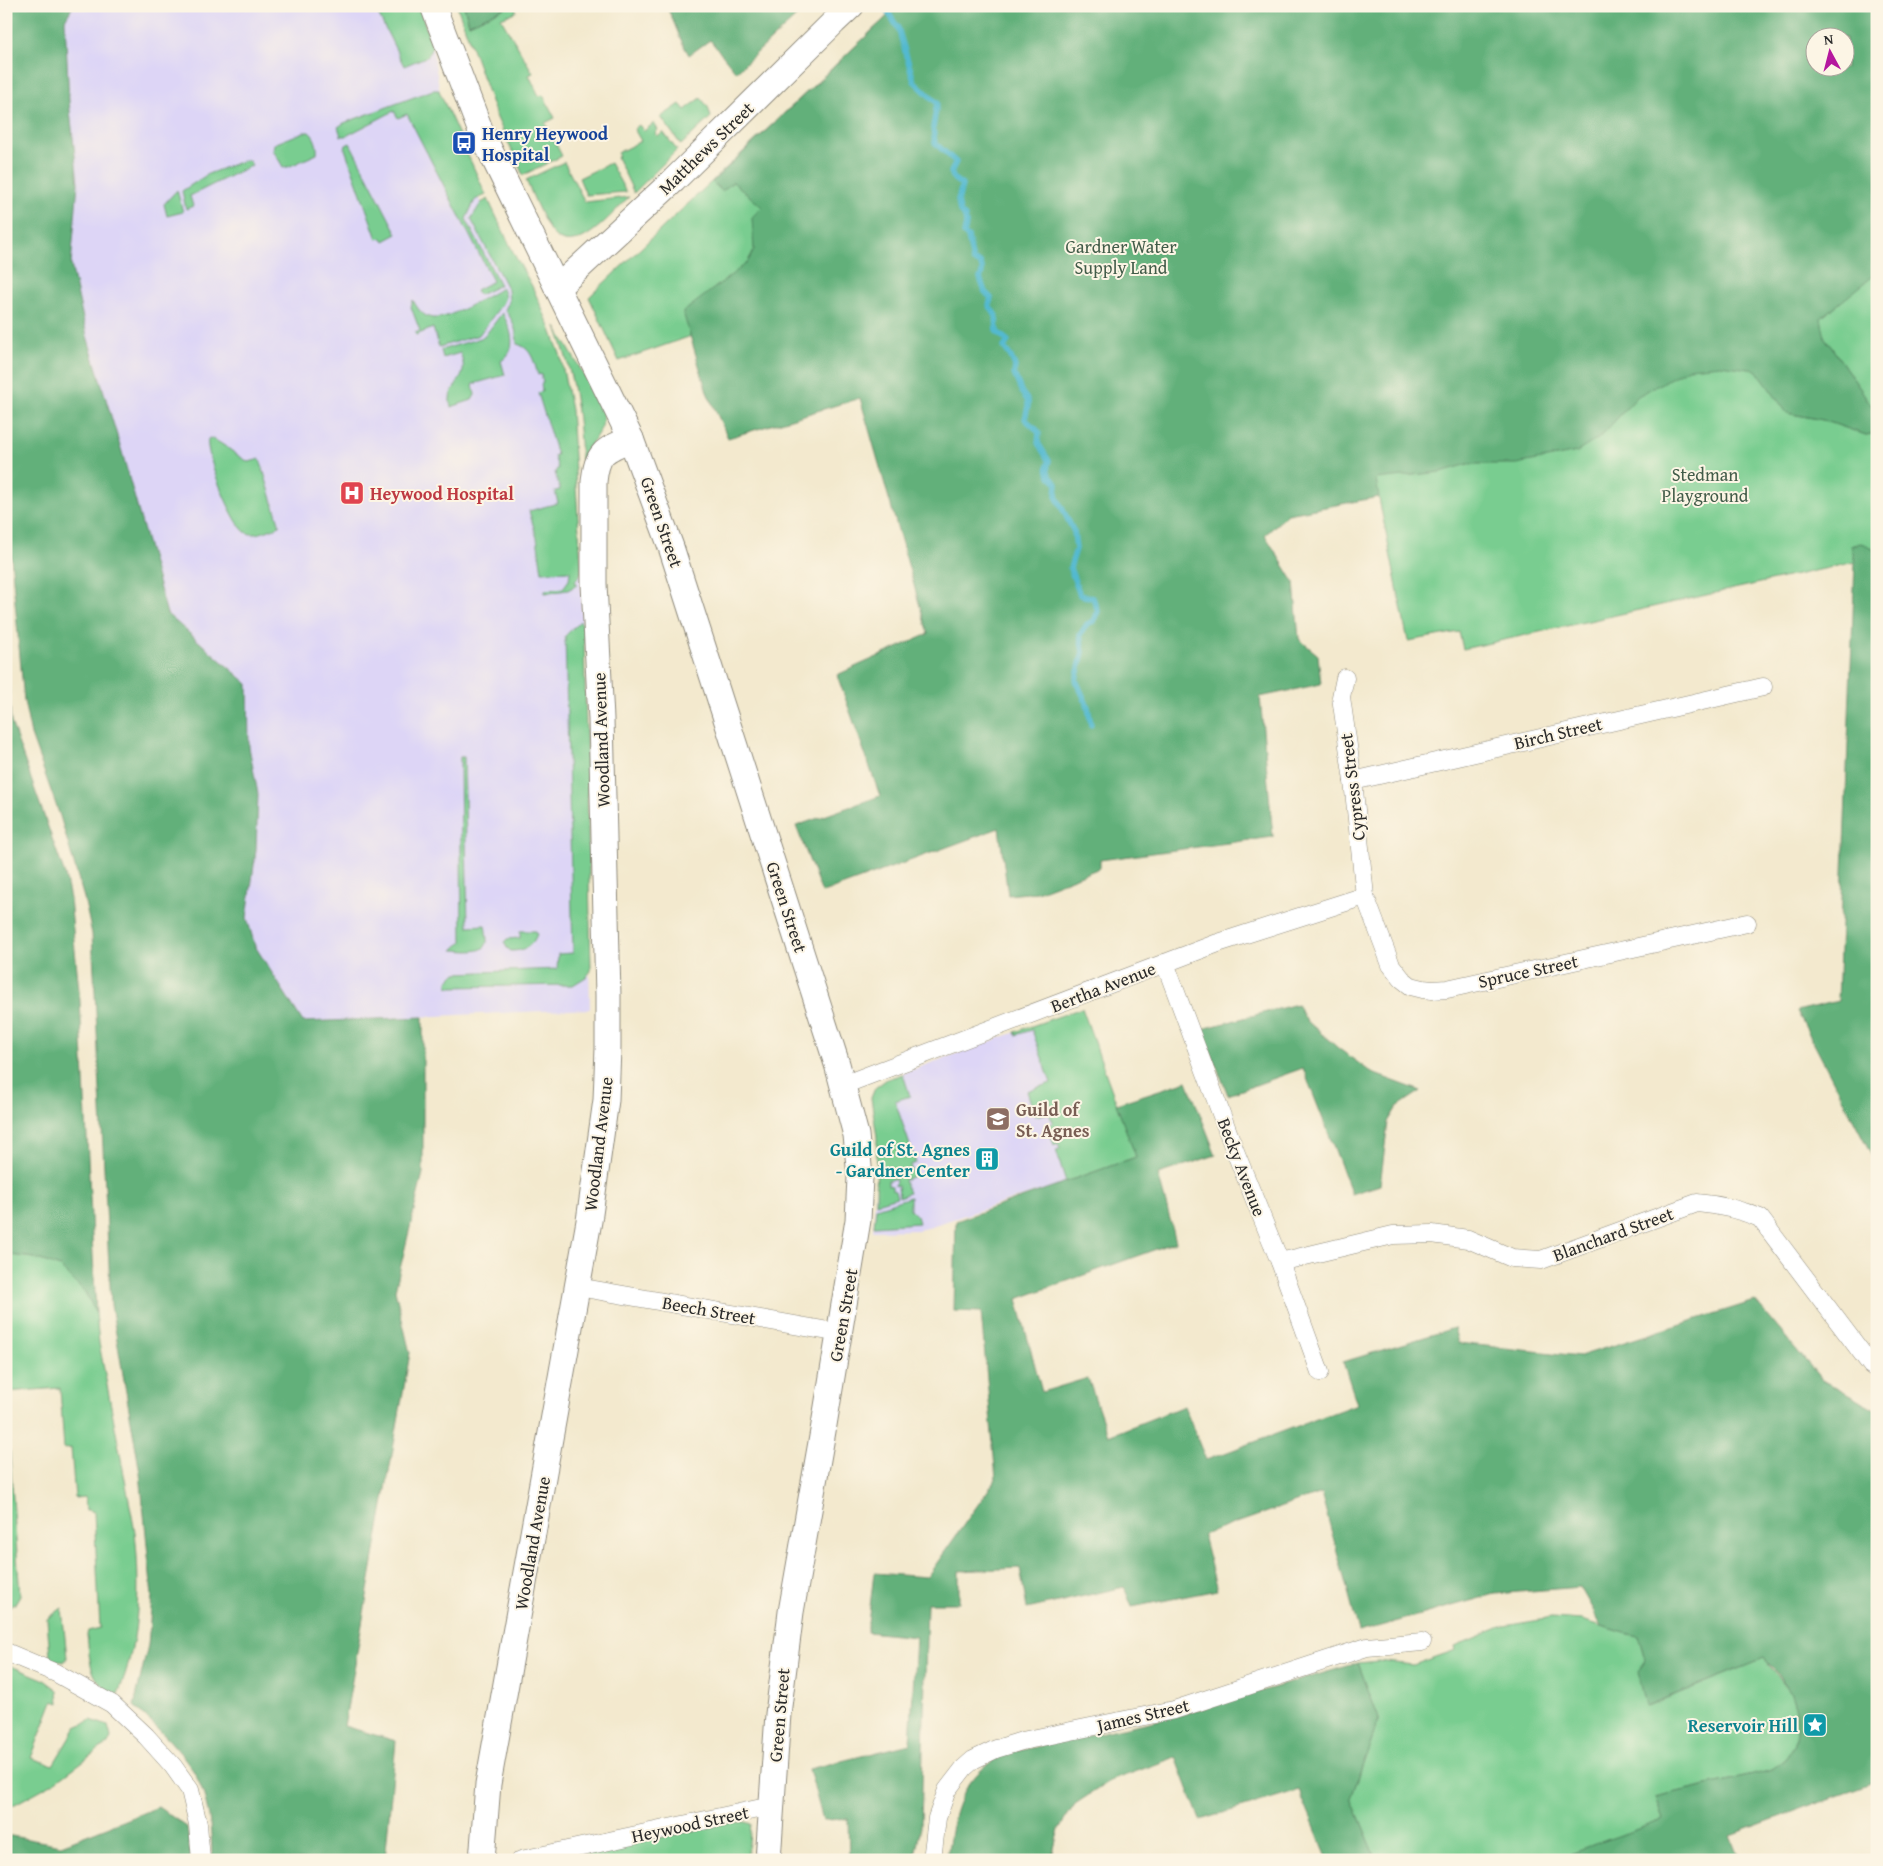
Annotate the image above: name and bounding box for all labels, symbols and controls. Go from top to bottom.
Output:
north arrow [1806,28,1856,78]
text: N [1823,29,1835,50]
street label: Matthews Street [652,95,760,201]
place label: Henry Heywood Hospital [482,120,609,168]
bus stop icon: Henry Heywood Hospital [451,130,477,156]
park label: Gardner Water Supply Land [1065,233,1177,281]
park label: Stedman Playground [1662,461,1749,509]
street label: Green Street [634,473,690,572]
hospital icon: Heywood Hospital [339,480,365,506]
place label: Heywood Hospital [370,480,514,507]
street label: Woodland Avenue [585,672,617,808]
street label: Birch Street [1511,710,1605,756]
street label: Cypress Street [1332,731,1372,842]
street label: Green Street [760,858,815,957]
street label: Spruce Street [1476,947,1581,995]
street label: Bertha Avenue [1047,955,1159,1019]
street label: Woodland Avenue [576,1075,620,1213]
place label: Guild of St. Agnes [1016,1096,1090,1144]
school or university icon: Guild of St. Agnes [985,1106,1011,1132]
street label: Becky Avenue [1211,1114,1273,1220]
place label: Guild of St. Agnes - Gardner Center [830,1136,971,1184]
building icon: Guild of St. Agnes - Gardner Center [974,1146,1000,1172]
street label: Blanchard Street [1549,1199,1678,1268]
street label: Green Street [822,1266,865,1364]
street label: Beech Street [660,1289,758,1332]
street label: Woodland Avenue [507,1474,557,1612]
street label: Green Street [761,1666,797,1763]
street label: James Street [1092,1691,1192,1739]
place label: Reservoir Hill [1688,1712,1798,1739]
place icon: Reservoir Hill [1802,1712,1828,1738]
street label: Heywood Street [629,1798,752,1850]

